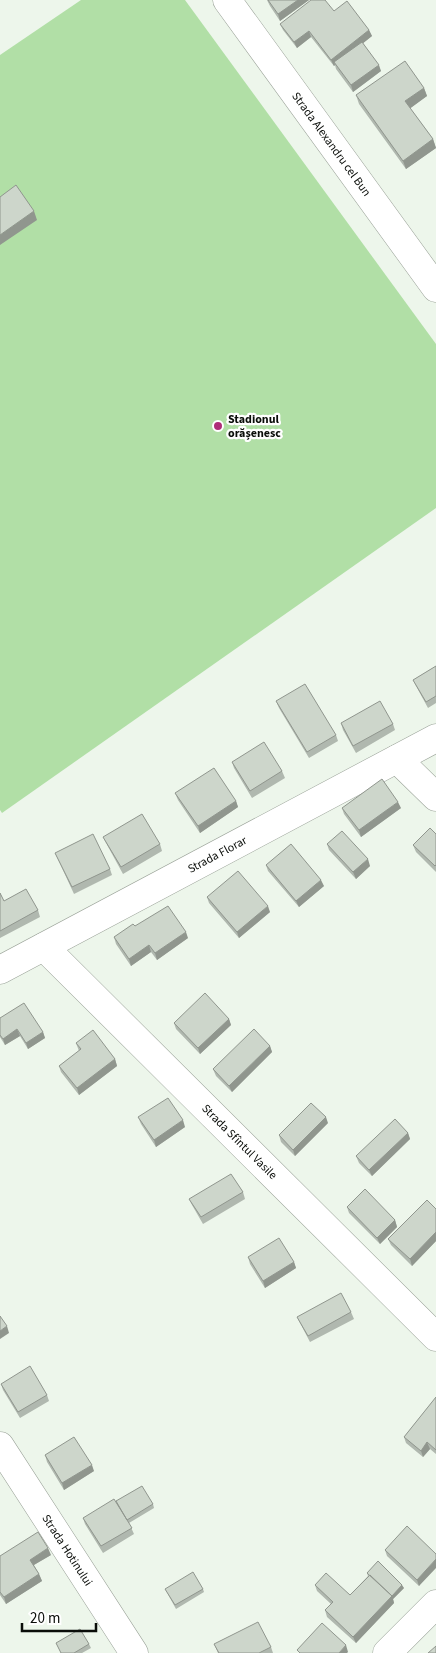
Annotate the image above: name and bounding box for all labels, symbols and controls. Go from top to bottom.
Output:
street label: Strada Alexandru cel Bun [288,88,375,200]
place label: Stadionul orășenesc [228,411,281,442]
marker: Stadionul orășenesc [212,420,224,432]
street label: Strada Florar [185,831,251,877]
street label: Strada Sfîntul Vasile [198,1100,281,1183]
street label: Strada Hotinului [38,1511,97,1589]
scale bar [22,1600,96,1632]
text: 20 m [30,1608,60,1629]

